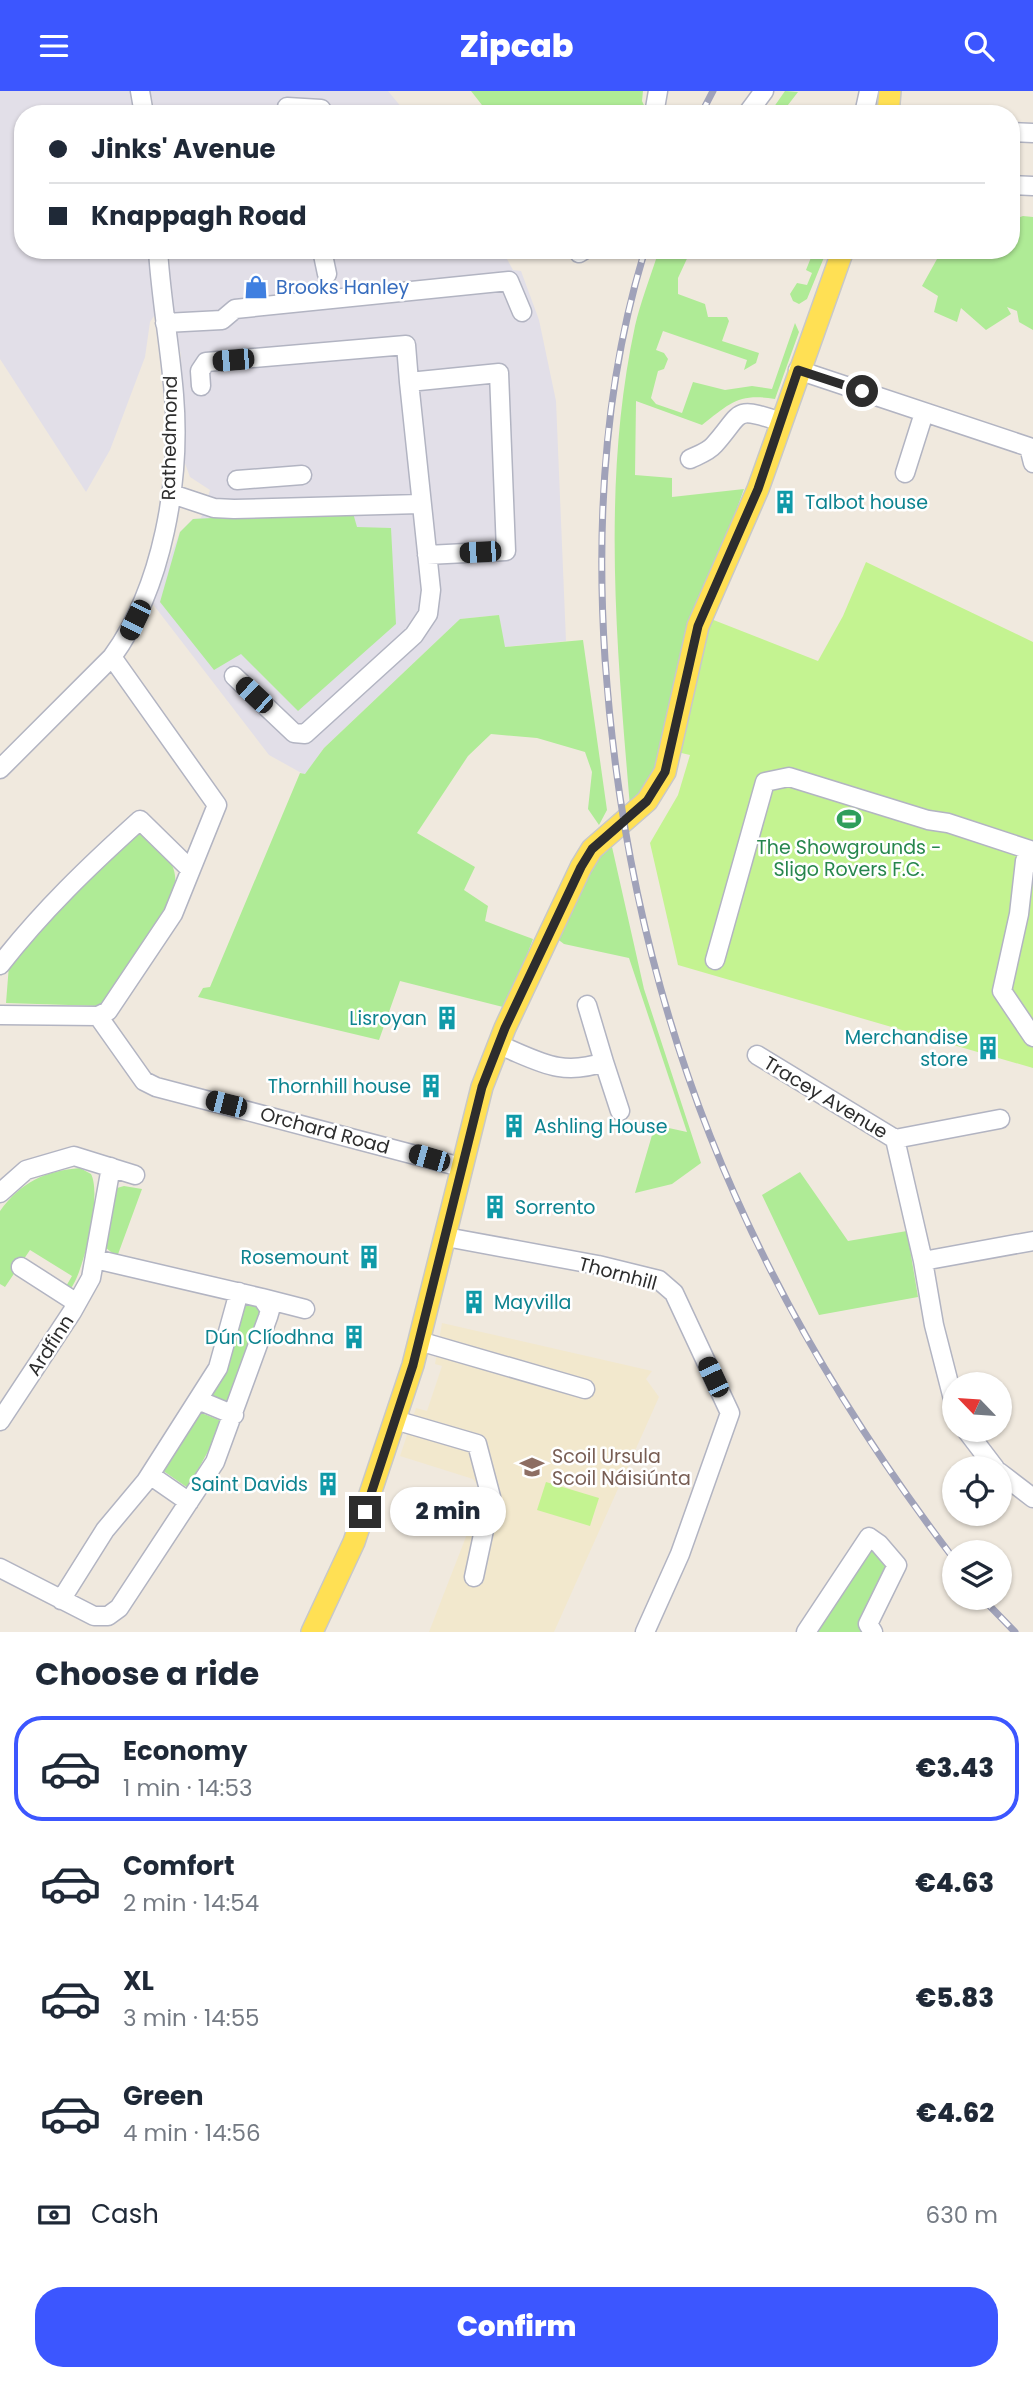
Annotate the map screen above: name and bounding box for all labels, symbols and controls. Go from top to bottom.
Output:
text: Zipcab [459,23,574,68]
icon: menu [35,27,73,65]
icon: search [960,27,998,65]
text: Jinks' Avenue [91,131,276,167]
text: Knappagh Road [91,198,307,234]
shop icon: Brooks Hanley [242,273,270,301]
place label: Brooks Hanley [276,274,409,301]
car [212,348,255,372]
street label: Rathedmond [155,375,184,501]
route start [846,375,878,407]
building icon: Talbot house [771,488,799,516]
place label: Talbot house [805,489,928,516]
car [459,540,502,564]
car [117,597,154,643]
car [232,673,277,717]
sports icon: The Showgrounds - Sligo Rovers F.C. [835,805,863,833]
place label: The Showgrounds - Sligo Rovers F.C. [756,834,942,883]
building icon: Lisroyan [433,1004,461,1032]
place label: Lisroyan [349,1005,427,1032]
place label: Merchandise store [845,1024,968,1073]
building icon: Merchandise store [974,1034,1002,1062]
street label: Tracey Avenue [759,1050,893,1145]
building icon: Thornhill house [417,1072,445,1100]
place label: Thornhill house [268,1073,411,1100]
car [204,1089,249,1119]
street label: Orchard Road [257,1100,393,1161]
building icon: Ashling House [500,1112,528,1140]
place label: Ashling House [534,1113,667,1140]
car [406,1142,453,1174]
building icon: Sorrento [481,1193,509,1221]
place label: Sorrento [515,1194,596,1221]
building icon: Rosemount [355,1243,383,1271]
place label: Rosemount [241,1244,349,1271]
street label: Thornhill [576,1250,660,1297]
building icon: Mayvilla [460,1288,488,1316]
place label: Mayvilla [494,1289,571,1316]
street label: Ardfinn [21,1309,80,1381]
building icon: Dún Clíodhna [340,1323,368,1351]
place label: Dún Clíodhna [205,1324,334,1351]
car [695,1354,732,1400]
north arrow [942,1372,1012,1442]
map controls [942,1372,1012,1610]
place label: Scoil Ursula Scoil Náisiúnta [552,1443,691,1492]
school or university icon: Scoil Ursula Scoil Náisiúnta [518,1453,546,1481]
button: locate [942,1456,1012,1526]
building icon: Saint Davids [314,1470,342,1498]
place label: Saint Davids [191,1471,308,1498]
callout: 2 min [390,1487,505,1537]
text: 2 min [416,1495,480,1527]
route end [349,1496,381,1528]
button: layers [942,1540,1012,1610]
text: Choose a ride [35,1651,259,1696]
text: Economy [123,1733,247,1769]
icon: car [39,1737,102,1800]
text: €3.43 [916,1750,994,1786]
text: 1 min · 14:53 [123,1772,252,1804]
text: Comfort [123,1848,235,1884]
icon: car [39,1852,102,1915]
text: €4.63 [915,1865,994,1901]
text: 2 min · 14:54 [123,1887,259,1919]
text: XL [123,1963,154,1999]
icon: car [39,1967,102,2030]
text: €5.83 [916,1980,994,2016]
text: 3 min · 14:55 [123,2002,260,2034]
text: Green [123,2078,204,2114]
icon: car [39,2082,102,2145]
text: €4.62 [916,2095,994,2131]
text: 4 min · 14:56 [123,2117,261,2149]
icon: cash [35,2196,73,2234]
text: Cash [91,2196,159,2232]
text: 630 m [926,2199,998,2231]
button: Confirm [35,2287,998,2367]

